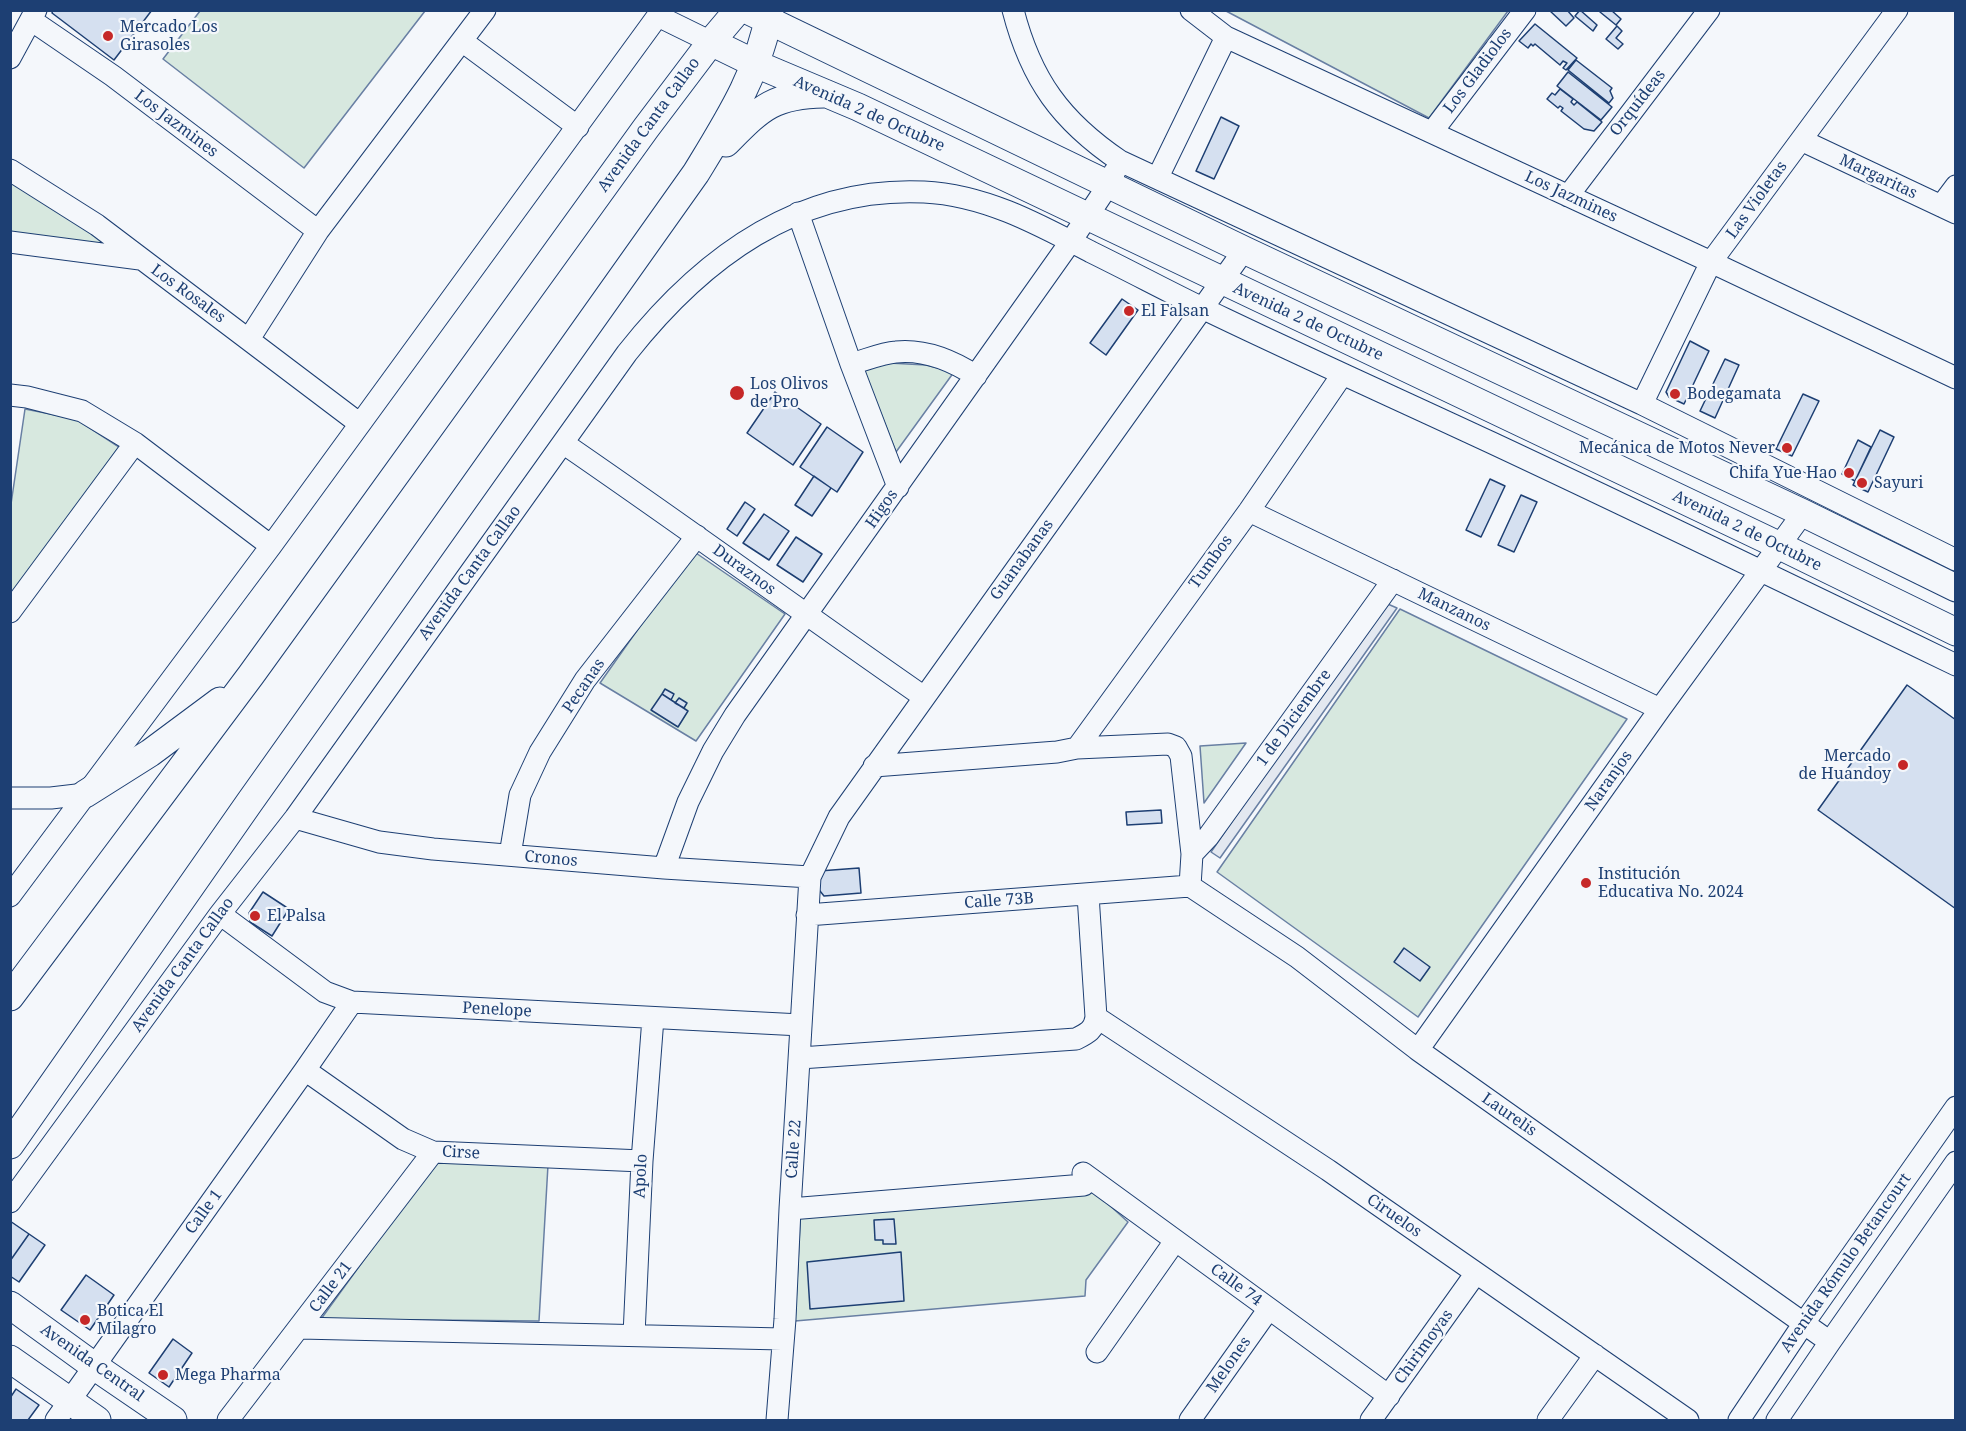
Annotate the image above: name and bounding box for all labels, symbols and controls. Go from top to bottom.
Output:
place label: Mercado Los Girasoles [120,17,218,55]
street label: Los Gladiolos [1440,25,1516,117]
marker: Mercado Los Girasoles [101,29,115,43]
street label: Avenida Canta Callao [594,54,704,196]
street label: Orquídeas [1606,66,1670,140]
street label: Avenida 2 de Octubre [790,72,948,156]
street label: Los Jazmines [130,86,222,162]
street label: Margaritas [1836,151,1920,203]
street label: Las Violetas [1723,158,1791,242]
street label: Los Jazmines [1522,167,1620,227]
street label: Los Rosales [147,261,229,327]
street label: Avenida 2 de Octubre [1230,279,1386,365]
place label: El Falsan [1141,301,1209,321]
marker: El Falsan [1122,304,1136,318]
place label: Los Olivos de Pro [750,374,828,412]
marker: Los Olivos de Pro [728,384,746,402]
place label: Bodegamata [1687,384,1781,404]
marker: Bodegamata [1668,387,1682,401]
place label: Mecánica de Motos Never [1579,438,1775,458]
marker: Mecánica de Motos Never [1780,441,1794,455]
place label: Chifa Yue Hao [1729,463,1837,483]
marker: Chifa Yue Hao [1842,466,1856,480]
place label: Sayuri [1874,473,1923,493]
marker: Sayuri [1855,476,1869,490]
street label: Higos [862,486,902,532]
street label: Avenida 2 de Octubre [1669,486,1825,576]
street label: Avenida Canta Callao [415,502,525,644]
street label: Guanabanas [986,516,1058,604]
street label: Tumbos [1185,532,1237,592]
street label: Duraznos [709,541,779,599]
street label: Manzanos [1415,584,1493,636]
street label: Pecanas [559,655,609,717]
street label: 1 de Diciembre [1252,666,1336,770]
place label: Mercado de Huandoy [1799,746,1891,784]
street label: Naranjos [1581,747,1637,815]
marker: Mercado de Huandoy [1896,758,1910,772]
street label: Cronos [524,847,578,871]
place label: Institución Educativa No. 2024 [1598,864,1743,902]
marker: Institución Educativa No. 2024 [1579,876,1593,890]
street label: Calle 73B [964,889,1034,913]
street label: Avenida Canta Callao [128,894,238,1036]
place label: El Palsa [267,906,326,926]
marker: El Palsa [248,909,262,923]
street label: Penelope [462,999,532,1021]
street label: Laurelis [1478,1089,1540,1141]
street label: Calle 22 [782,1119,806,1179]
street label: Cirse [441,1142,481,1164]
street label: Apolo [630,1153,652,1199]
street label: Avenida Rómulo Betancourt [1777,1170,1915,1356]
street label: Calle 1 [181,1186,227,1238]
street label: Ciruelos [1363,1190,1425,1242]
street label: Calle 21 [305,1258,357,1316]
street label: Calle 74 [1206,1260,1266,1310]
place label: Botica El Milagro [97,1301,163,1339]
street label: Chirimoyas [1391,1306,1457,1388]
marker: Botica El Milagro [78,1313,92,1327]
street label: Avenida Central [36,1320,148,1406]
street label: Melones [1203,1333,1255,1397]
place label: Mega Pharma [175,1365,281,1385]
marker: Mega Pharma [156,1368,170,1382]

